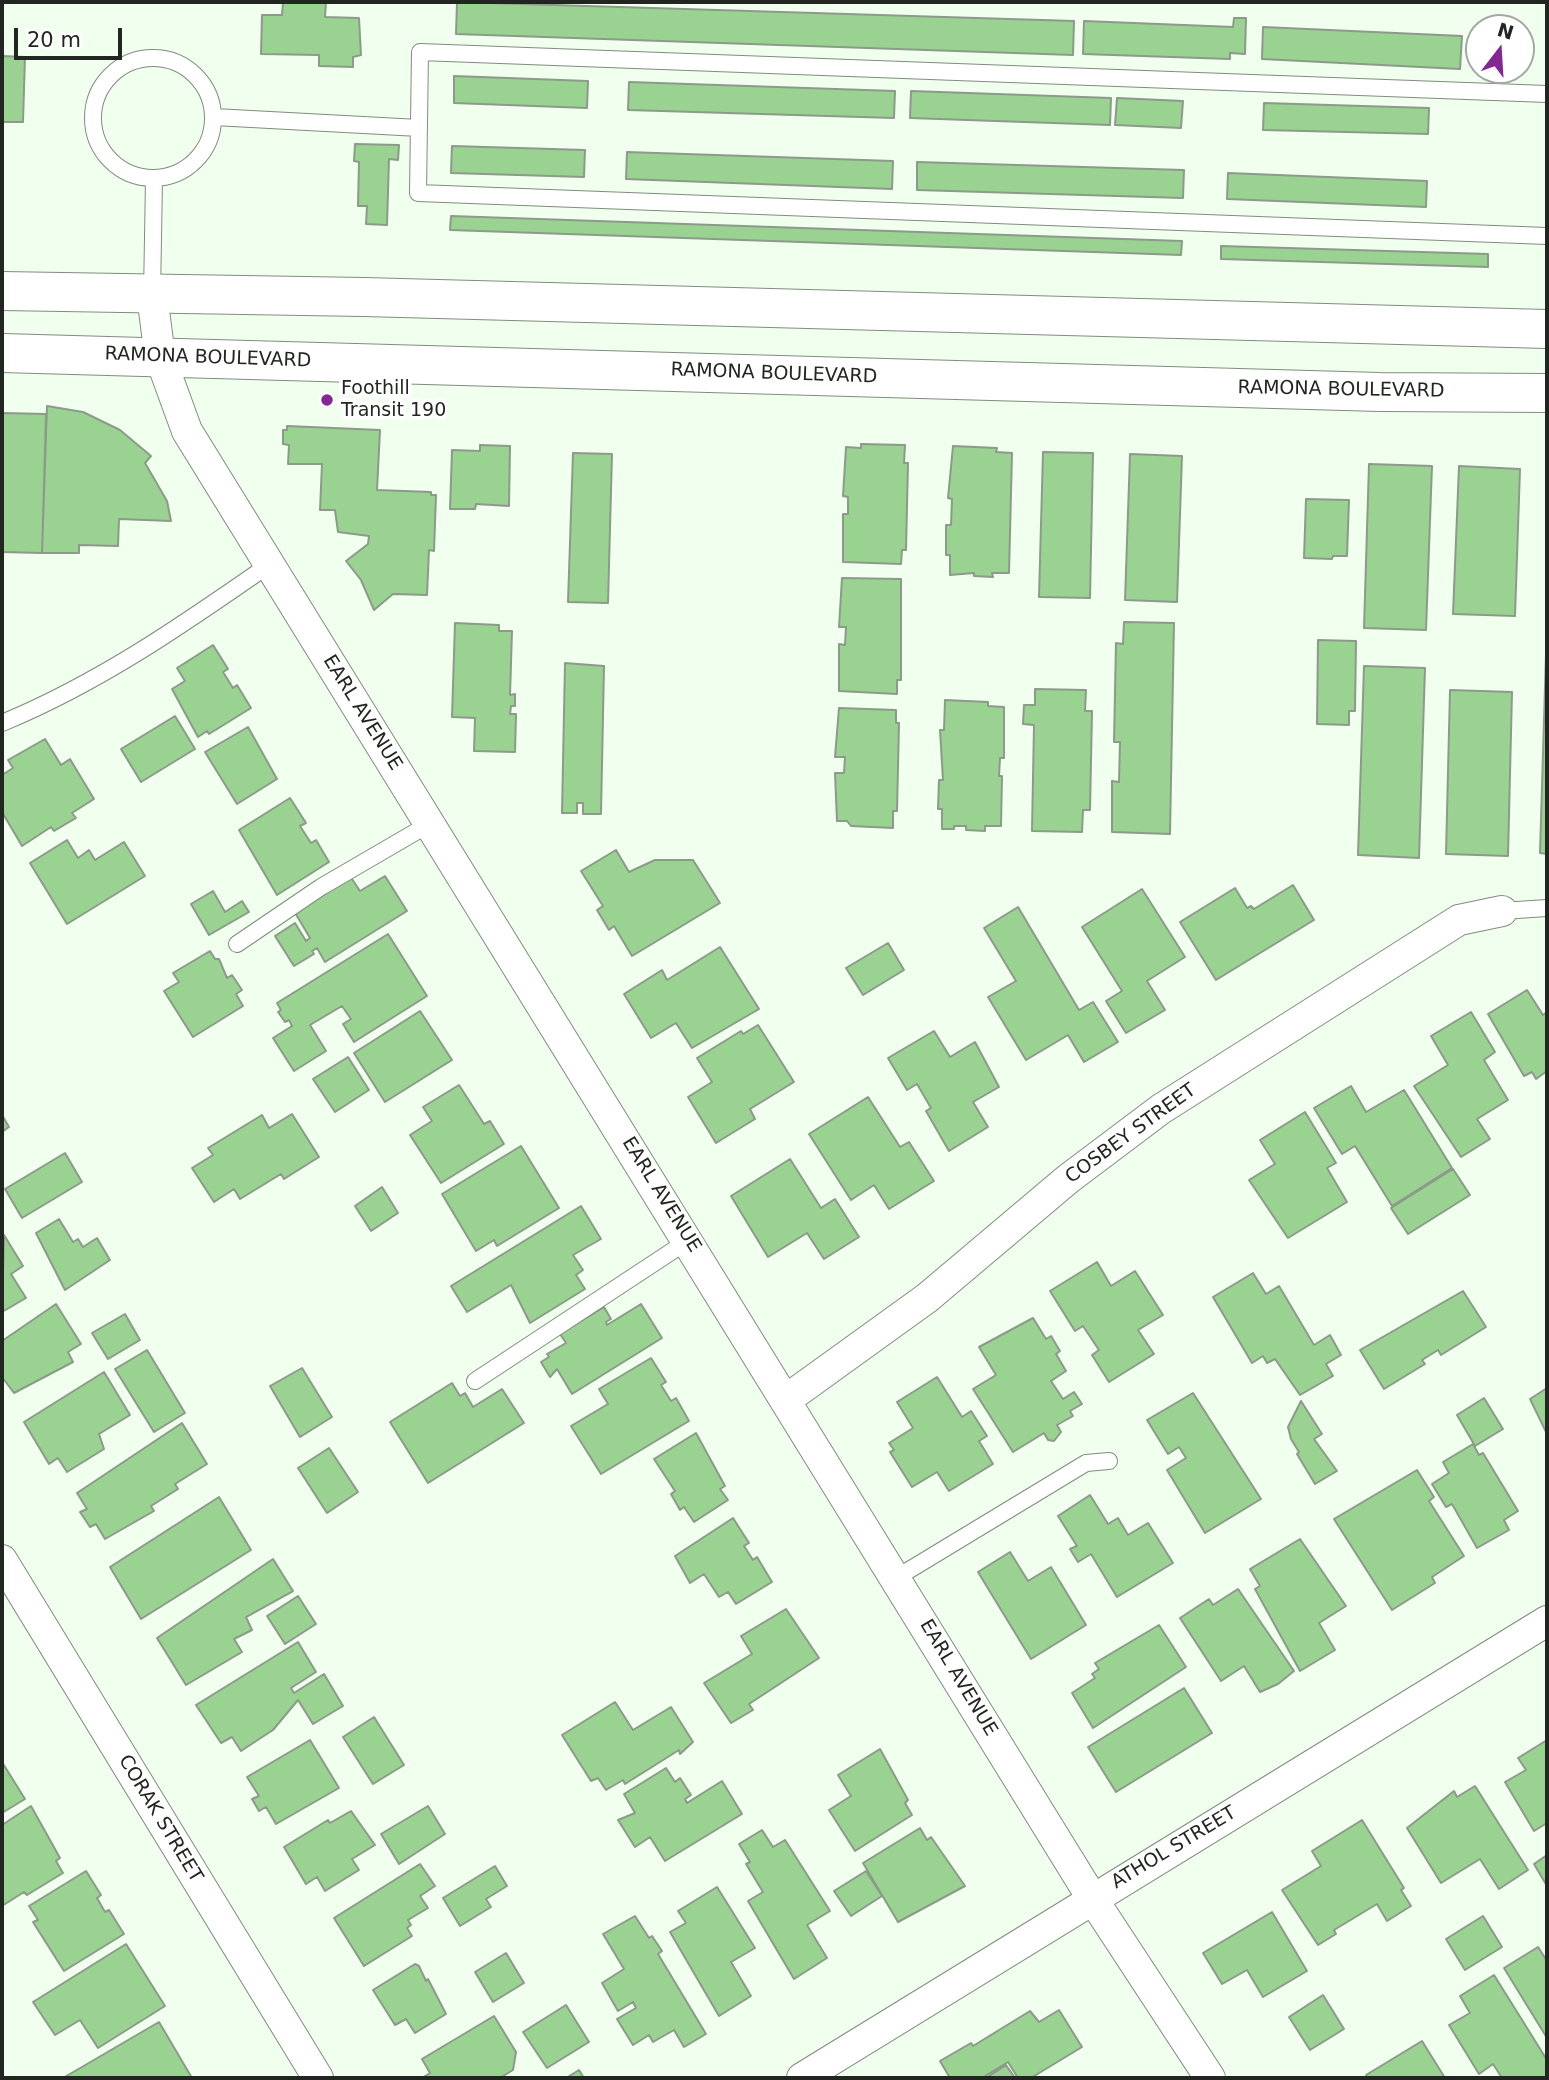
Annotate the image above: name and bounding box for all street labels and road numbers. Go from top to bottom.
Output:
street label: RAMONA BOULEVARD [104,343,312,373]
street label: RAMONA BOULEVARD [670,359,878,389]
street label: RAMONA BOULEVARD [1237,377,1445,403]
street label: EARL AVENUE [317,651,407,775]
street label: COSBEY STREET [1061,1079,1201,1189]
street label: EARL AVENUE [616,1133,706,1257]
street label: EARL AVENUE [914,1616,1002,1740]
street label: CORAK STREET [113,1751,207,1887]
street label: ATHOL STREET [1107,1802,1241,1894]

